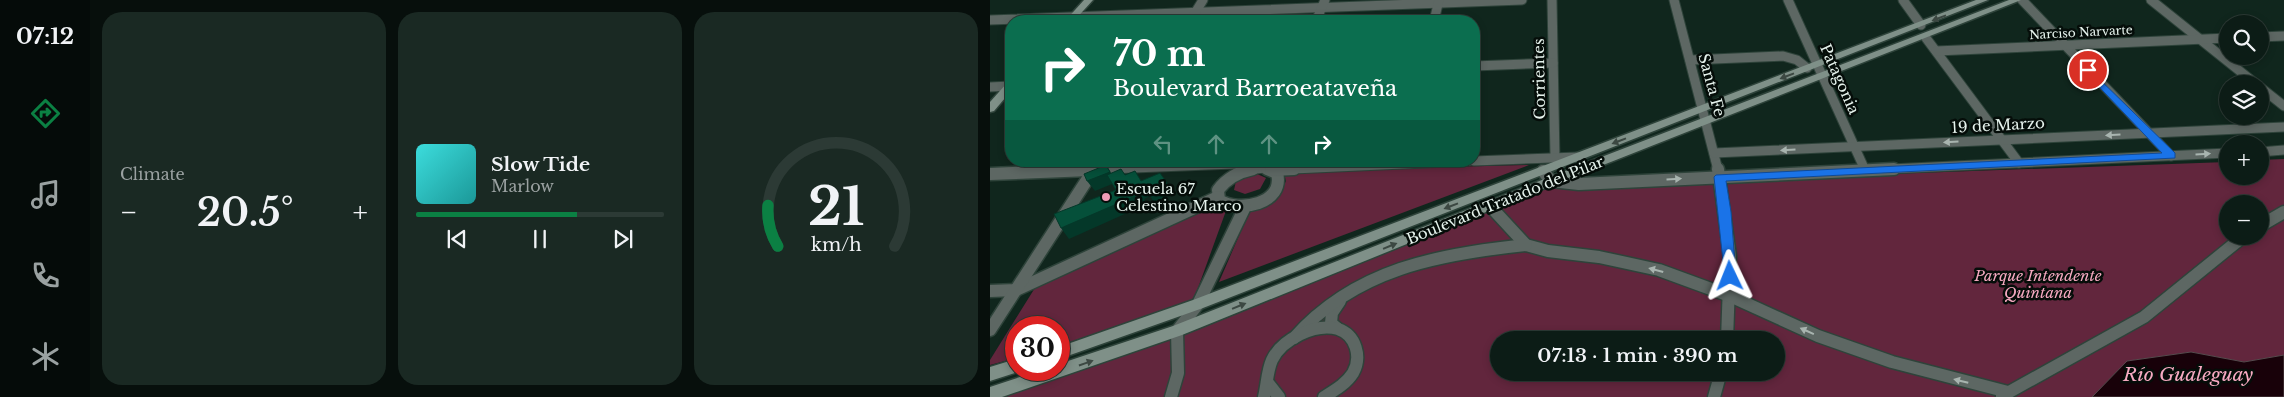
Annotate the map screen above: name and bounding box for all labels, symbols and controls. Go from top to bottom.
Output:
one-way arrow [1931,14,1946,22]
map controls [2219,15,2269,245]
button: search [2219,15,2269,65]
street label: Narciso Narvarte [2029,22,2133,42]
text: 07:12 [16,23,74,50]
text: 70 m [1113,32,1206,75]
icon: right [1030,35,1095,100]
street label: Corrientes [1529,38,1549,120]
street label: Patagonia [1816,41,1864,118]
pin [2067,49,2109,91]
street label: Santa Fe [1694,51,1730,119]
icon: arrive [2074,56,2102,84]
one-way arrow [1779,72,1794,80]
text: Boulevard Barroeataveña [1113,75,1397,102]
button: layers [2219,75,2269,125]
icon: directions [28,96,63,131]
street label: 19 de Marzo [1951,113,2045,137]
icon: left [1149,130,1177,158]
icon: ahead [1202,130,1230,158]
icon: ahead [1255,130,1283,158]
icon: right [1308,130,1336,158]
one-way arrow [2105,131,2121,139]
button: + [2219,135,2269,185]
one-way arrow [1611,137,1626,145]
one-way arrow [1942,139,1958,147]
one-way arrow [1780,146,1796,154]
one-way arrow [2195,150,2211,158]
street label: Boulevard Tratado del Pilar [1404,151,1607,248]
text: Slow Tide [491,153,590,176]
text: Climate [120,164,185,184]
text: 21 [808,175,864,239]
one-way arrow [1666,175,1682,183]
text: Marlow [491,176,554,196]
icon: music [28,177,63,212]
place label: Escuela 67 Celestino Marco [1116,179,1242,215]
text: 20.5° [197,189,294,236]
marker: Escuela 67 Celestino Marco [1100,191,1112,203]
text: − [120,195,138,230]
text: + [353,195,368,230]
button: − [2219,195,2269,245]
one-way arrow [1444,203,1459,210]
icon: previous [443,225,471,253]
icon: pause [526,225,554,253]
icon: next [609,225,637,253]
text: km/h [811,234,861,256]
one-way arrow [1383,242,1398,250]
position arrow [1703,249,1755,301]
icon: phone [28,258,63,293]
one-way arrow [1648,266,1663,274]
park label: Parque Intendente Quintana [1973,266,2102,302]
one-way arrow [1232,302,1246,310]
speed limit sign: 30 [1005,316,1070,381]
one-way arrow [1799,326,1814,335]
icon: climate [28,339,63,374]
text: 07:13 · 1 min · 390 m [1537,344,1738,367]
one-way arrow [1079,358,1094,366]
water label: Río Gualeguay [2122,363,2253,386]
one-way arrow [1953,377,1968,385]

